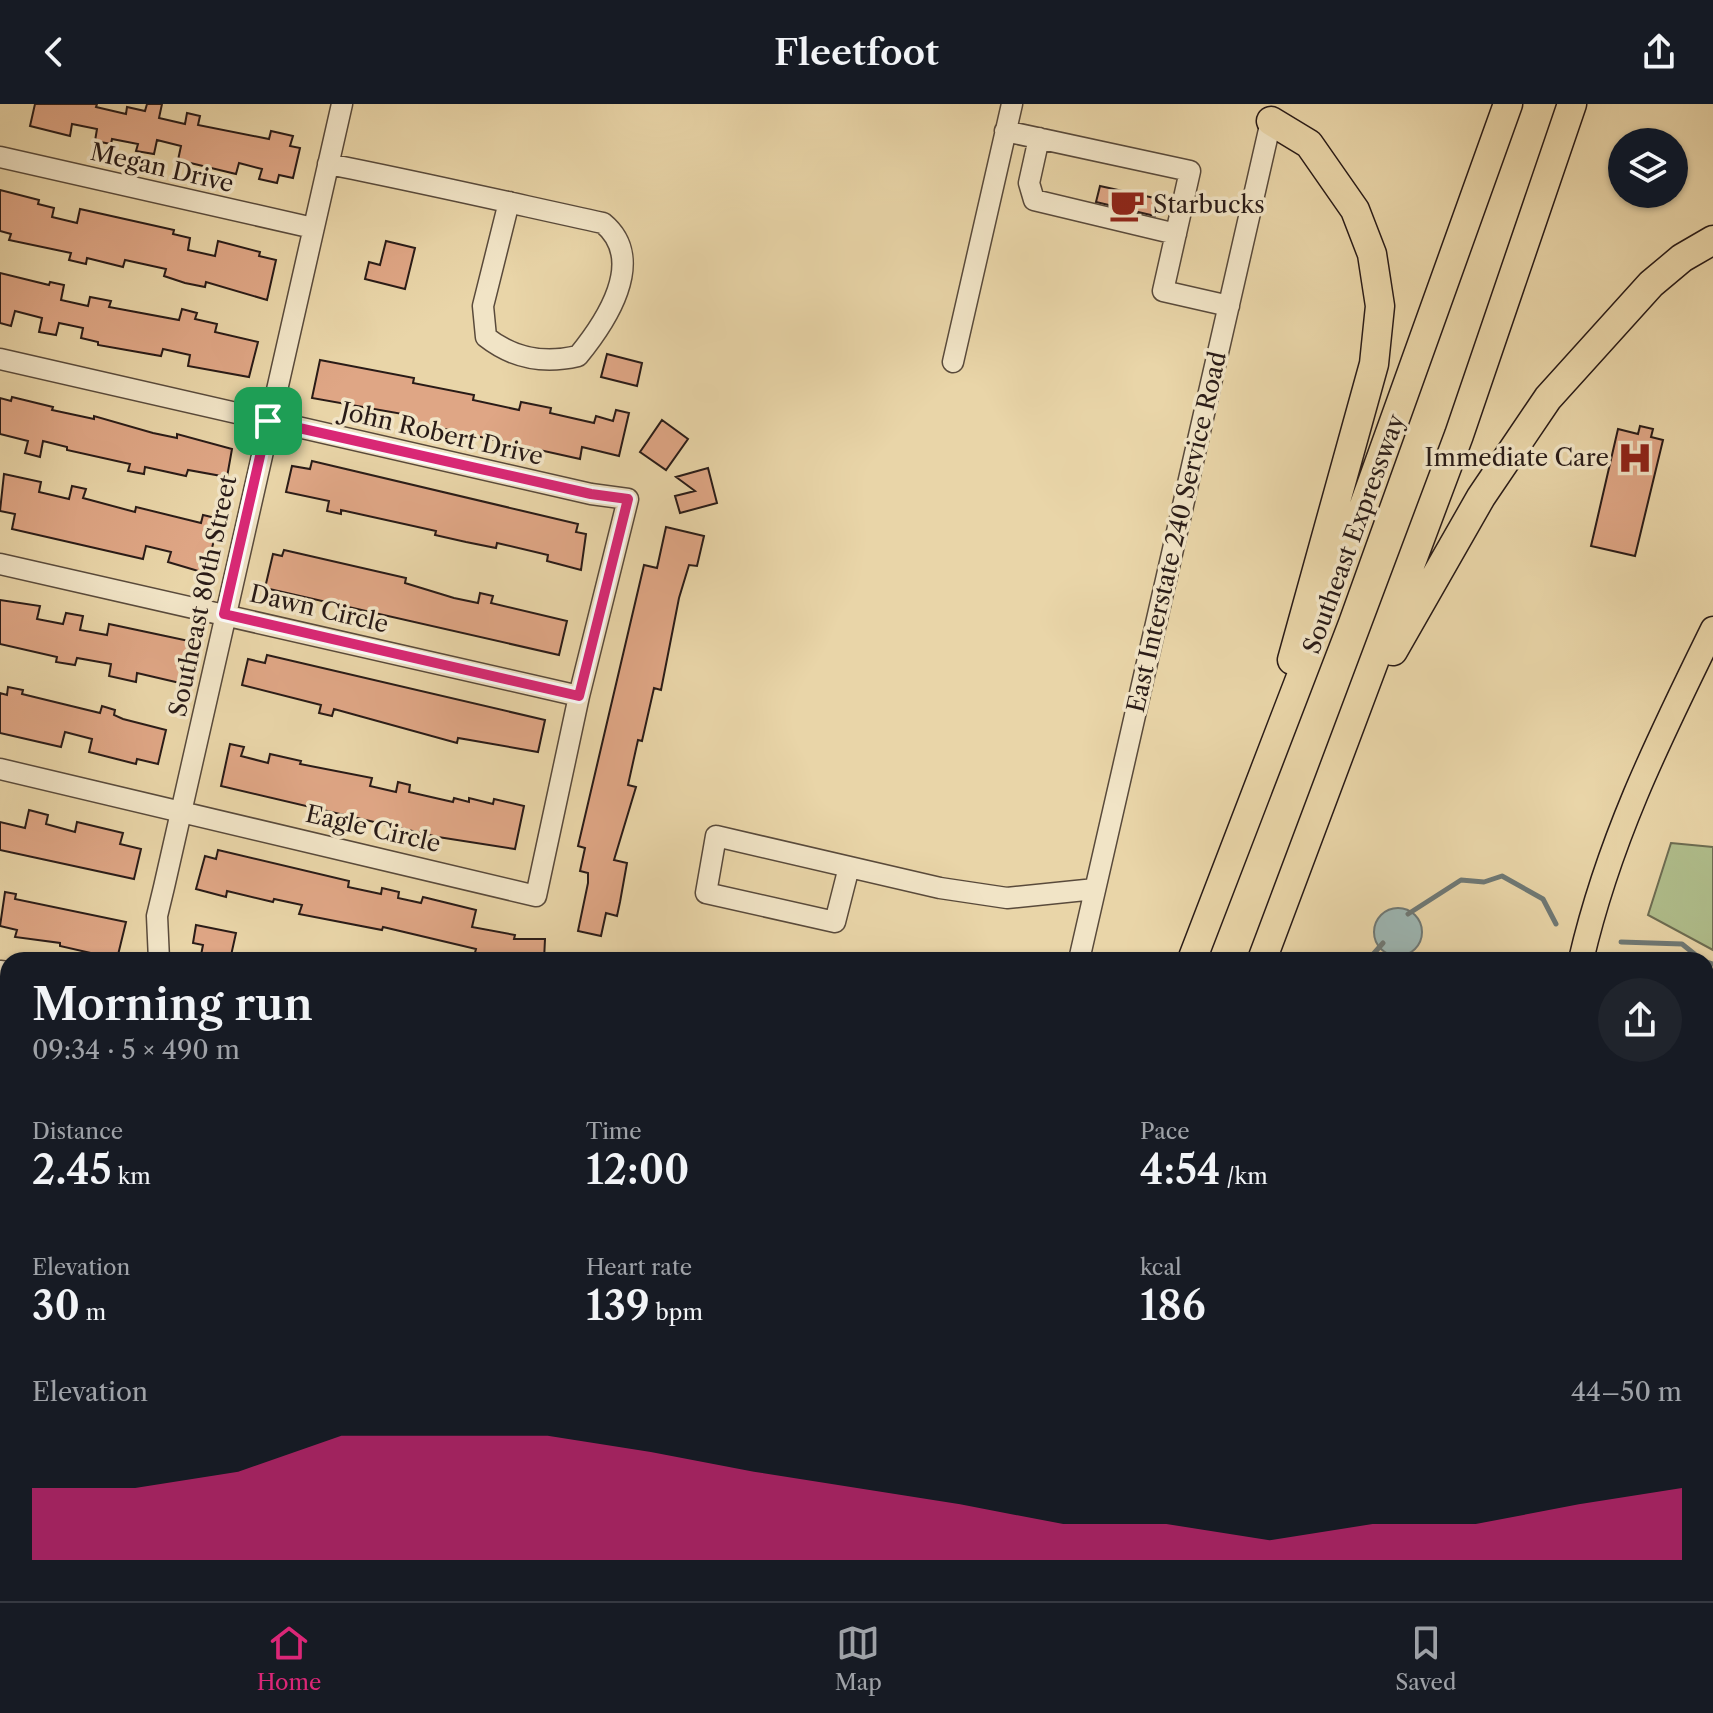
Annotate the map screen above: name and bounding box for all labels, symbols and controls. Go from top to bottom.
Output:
icon: back [32,30,76,74]
text: Fleetfoot [774,30,939,74]
icon: share [1637,30,1681,74]
map controls [1608,128,1688,208]
button: layers [1608,128,1688,208]
street label: Megan Drive [88,137,237,198]
cafe icon: Starbucks [1108,186,1146,224]
place label: Starbucks [1153,190,1265,219]
street label: East Interstate 240 Service Road [1121,348,1232,715]
pin [234,387,302,455]
street label: John Robert Drive [334,395,546,471]
icon: arrive [246,399,290,443]
street label: Southeast Expressway [1297,410,1411,657]
hospital icon: Immediate Care [1616,439,1654,477]
place label: Immediate Care [1425,443,1609,472]
street label: Southeast 80th Street [163,472,242,719]
street label: Dawn Circle [247,578,391,639]
street label: Eagle Circle [303,799,443,858]
text: Morning run [32,977,313,1031]
button: share [1598,978,1682,1062]
text: 09:34 · 5 × 490 m [32,1034,240,1066]
text: Distance [32,1118,123,1145]
text: Time [586,1118,642,1145]
text: Pace [1140,1118,1190,1145]
text: 2.45 [32,1145,112,1194]
text: 12:00 [586,1145,690,1194]
text: 4:54 [1140,1145,1221,1194]
text: km [112,1163,151,1190]
text: /km [1221,1163,1268,1190]
text: Elevation [32,1254,130,1281]
text: Heart rate [586,1254,692,1281]
text: kcal [1140,1254,1182,1281]
text: 30 [32,1281,80,1330]
text: 139 [586,1281,650,1330]
text: 186 [1140,1281,1206,1330]
text: m [80,1299,106,1326]
text: bpm [650,1299,703,1326]
text: Elevation [32,1376,148,1408]
text: 44–50 m [1571,1376,1682,1408]
tab: Home [257,1621,321,1696]
tab: Map [835,1621,882,1696]
tab: Saved [1395,1621,1456,1696]

